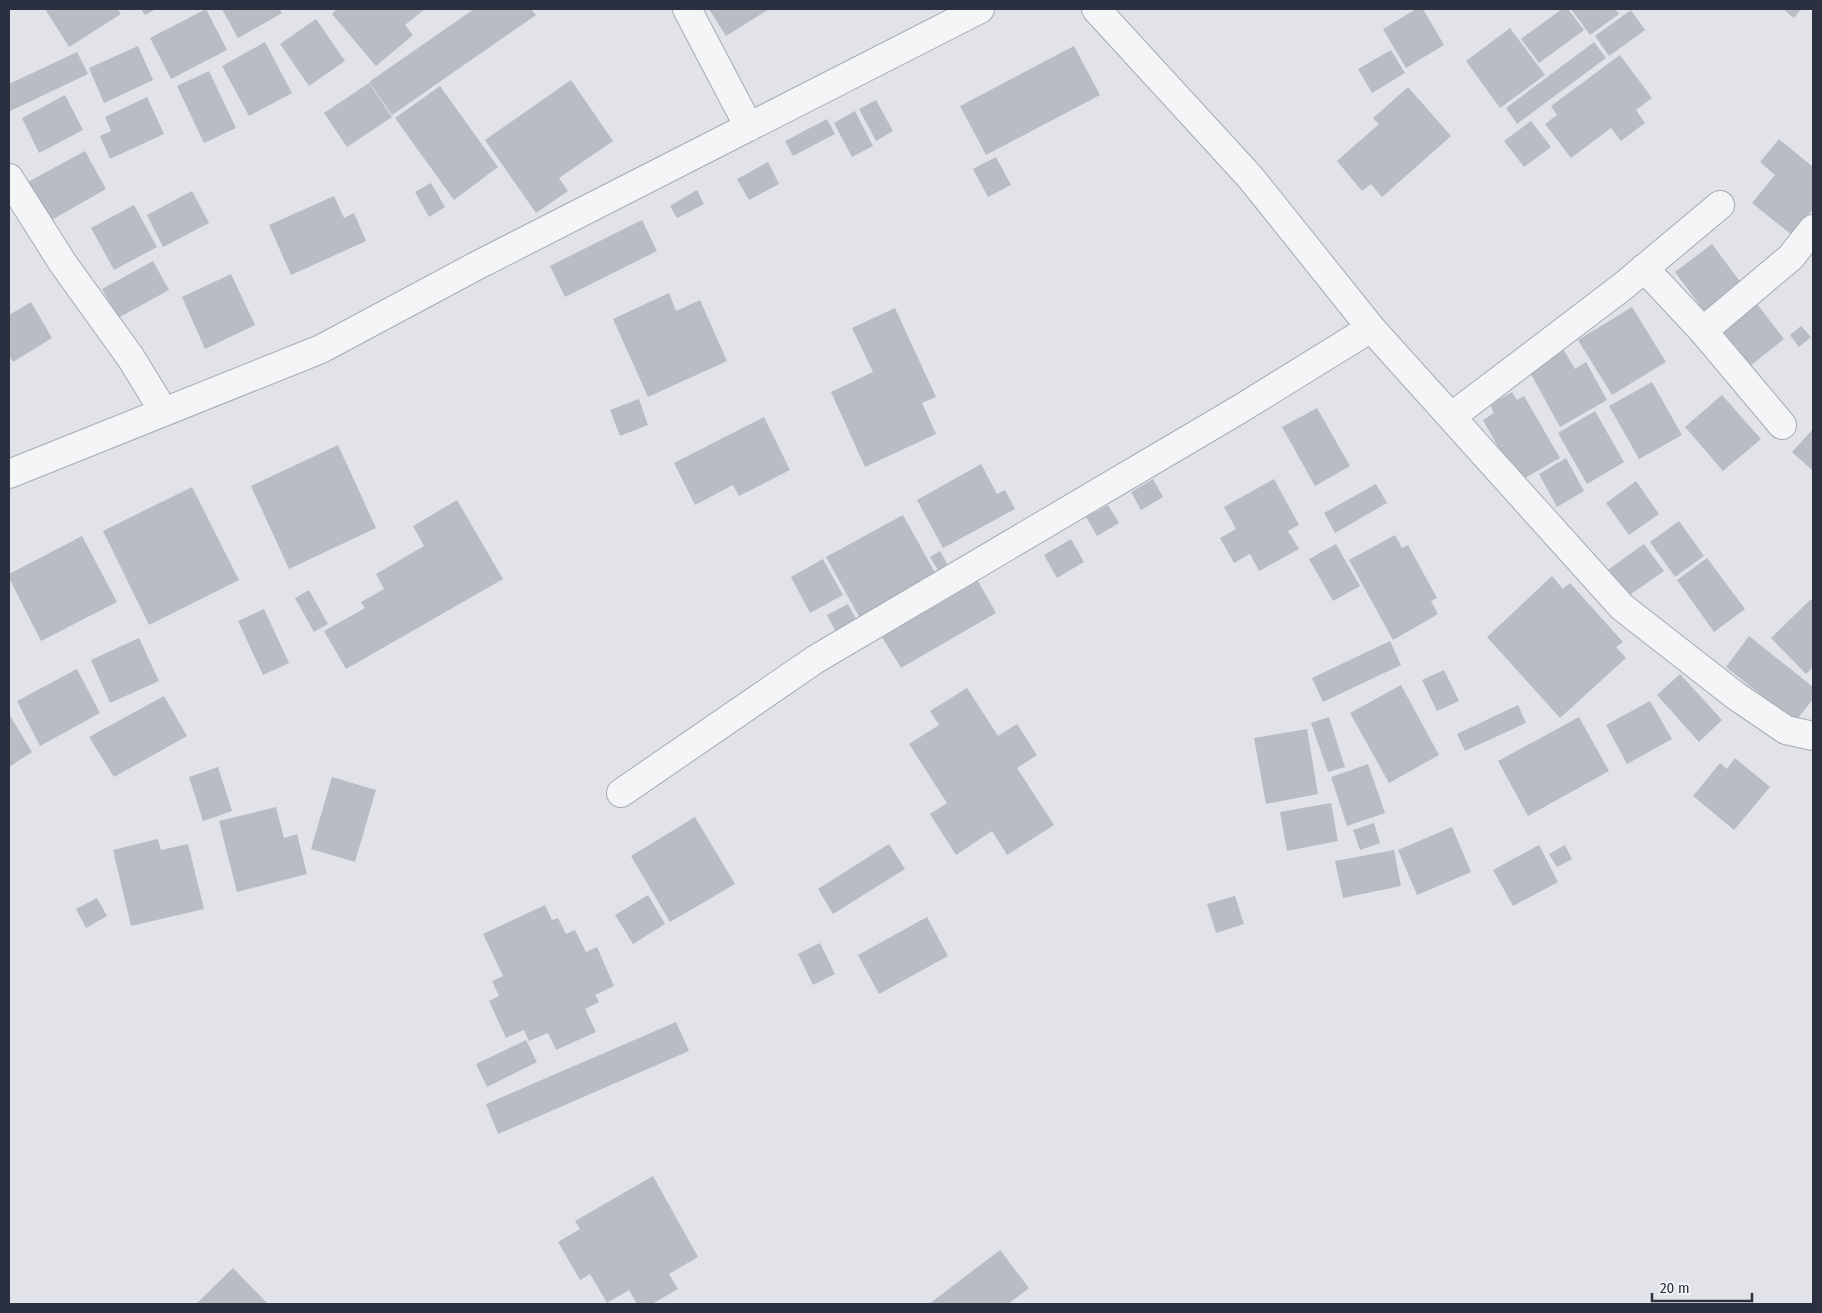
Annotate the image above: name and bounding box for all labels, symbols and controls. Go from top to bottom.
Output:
scale bar [1652,1270,1752,1302]
text: 20 m [1660,1279,1690,1297]

